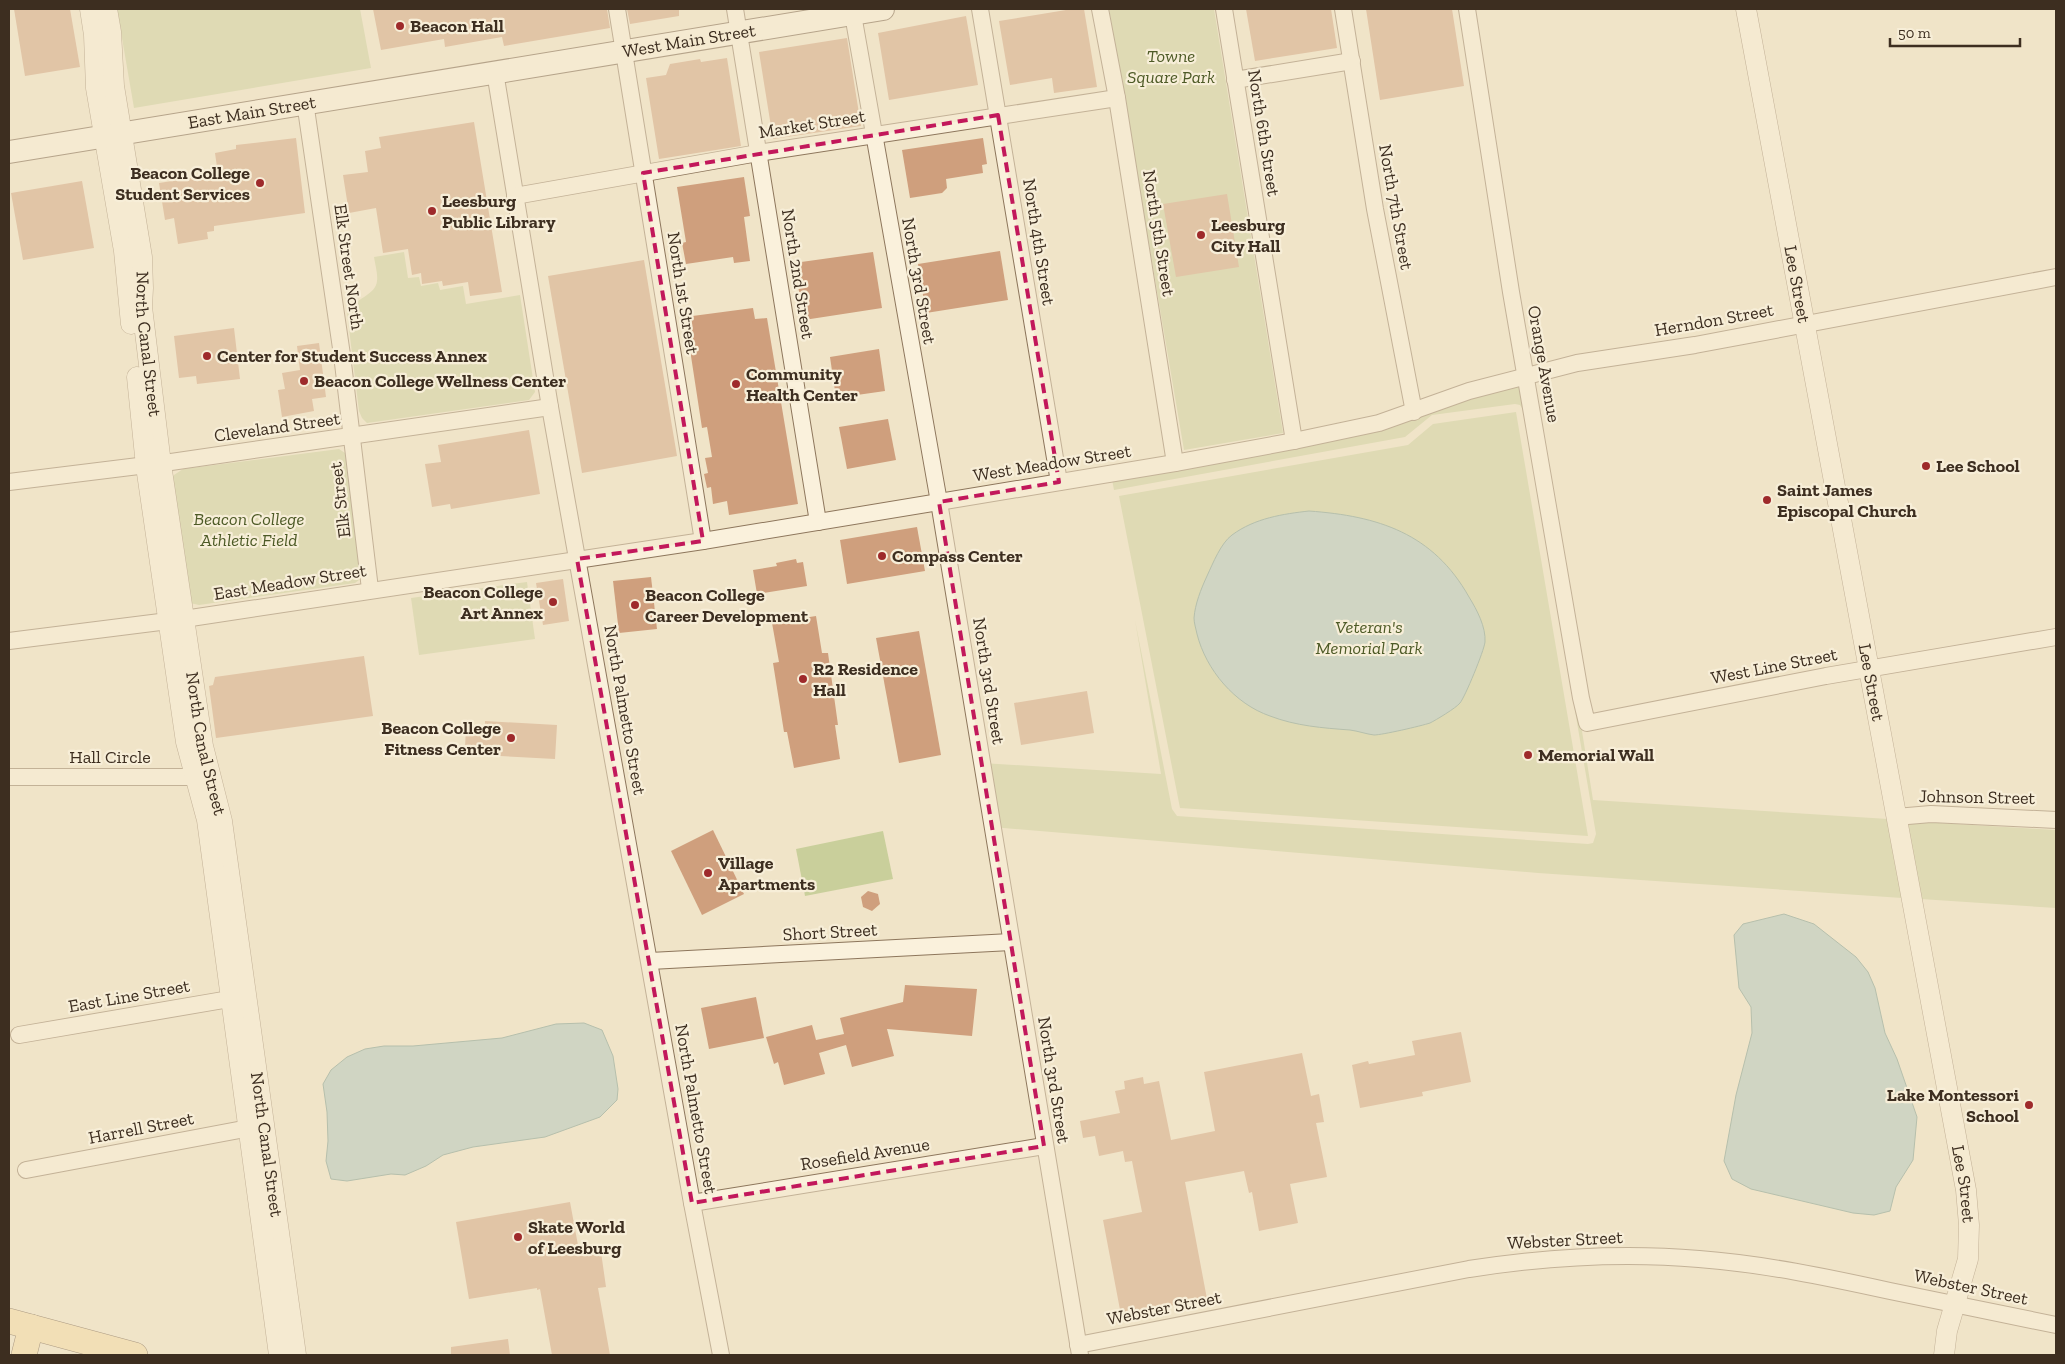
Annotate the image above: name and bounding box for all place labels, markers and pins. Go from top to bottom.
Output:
place label: Beacon Hall [410,15,504,37]
marker: Beacon Hall [394,20,406,32]
place label: Beacon College Student Services [115,162,250,205]
marker: Beacon College Student Services [254,177,266,189]
place label: Leesburg Public Library [442,190,556,233]
marker: Leesburg Public Library [426,205,438,217]
place label: Leesburg City Hall [1211,214,1285,257]
marker: Leesburg City Hall [1195,229,1207,241]
place label: Center for Student Success Annex [217,345,487,367]
marker: Center for Student Success Annex [201,350,213,362]
place label: Community Health Center [746,363,858,406]
place label: Beacon College Wellness Center [314,370,566,392]
marker: Beacon College Wellness Center [298,375,310,387]
marker: Community Health Center [730,378,742,390]
place label: Lee School [1936,455,2020,477]
marker: Lee School [1920,460,1932,472]
place label: Saint James Episcopal Church [1777,479,1917,522]
marker: Saint James Episcopal Church [1761,494,1773,506]
place label: Compass Center [892,545,1023,567]
marker: Compass Center [876,550,888,562]
place label: Beacon College Art Annex [423,581,543,624]
place label: Beacon College Career Development [645,584,809,627]
marker: Beacon College Art Annex [547,596,559,608]
marker: Beacon College Career Development [629,599,641,611]
place label: R2 Residence Hall [813,658,918,701]
marker: R2 Residence Hall [797,673,809,685]
place label: Beacon College Fitness Center [381,717,501,760]
marker: Beacon College Fitness Center [505,732,517,744]
place label: Memorial Wall [1538,744,1654,766]
marker: Memorial Wall [1522,749,1534,761]
place label: Village Apartments [718,852,815,895]
marker: Village Apartments [702,867,714,879]
place label: Lake Montessori School [1887,1084,2020,1127]
marker: Lake Montessori School [2023,1099,2035,1111]
place label: Skate World of Leesburg [528,1216,626,1259]
marker: Skate World of Leesburg [512,1231,524,1243]

